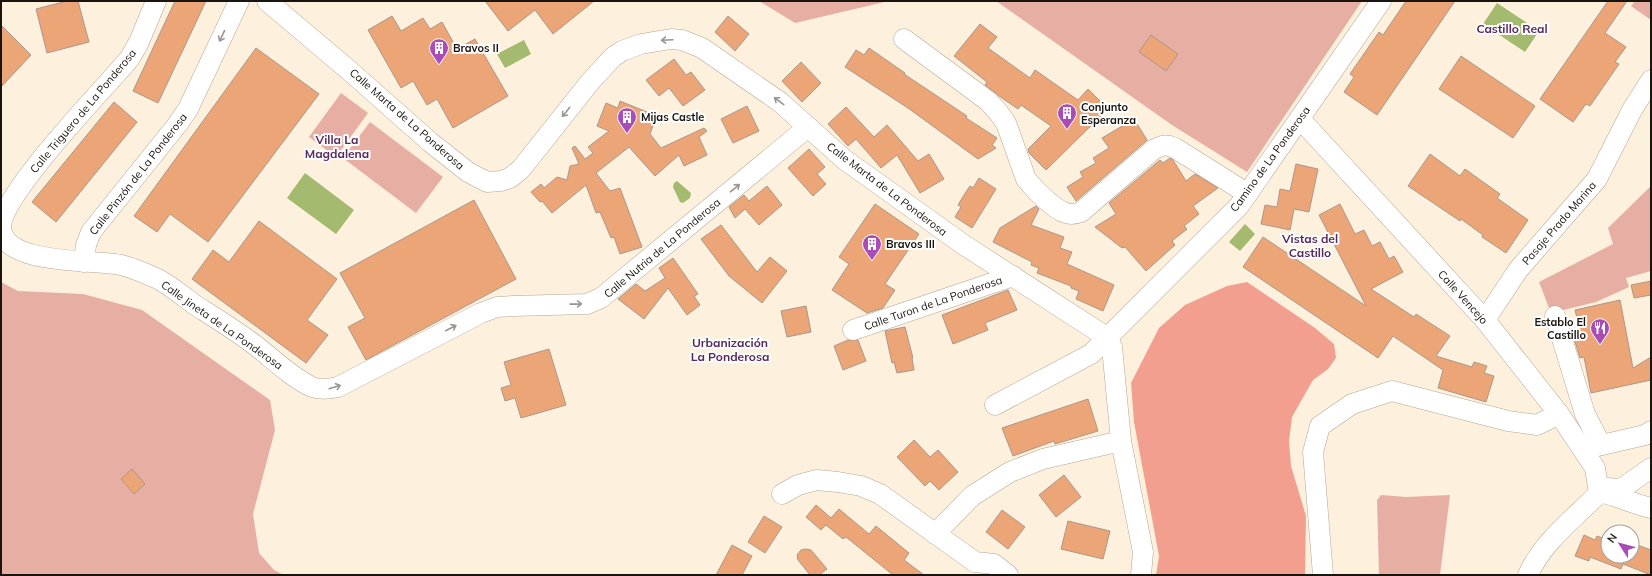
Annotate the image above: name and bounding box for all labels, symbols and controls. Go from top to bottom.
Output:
district label: Castillo Real [1476,21,1548,36]
one-way arrow [218,30,225,42]
one-way arrow [661,36,674,44]
building icon: Bravos II [428,37,450,65]
place label: Bravos II [453,41,499,55]
street label: Calle Triguero de La Ponderosa [27,46,139,176]
street label: Calle Marta de La Ponderosa [347,65,467,173]
one-way arrow [773,97,784,105]
place label: Conjunto Esperanza [1081,100,1136,127]
building icon: Conjunto Esperanza [1056,102,1078,130]
street label: Camino de La Ponderosa [1227,103,1313,215]
building icon: Mijas Castle [616,106,638,134]
one-way arrow [562,107,570,118]
street label: Calle Pinzón de La Ponderosa [86,110,190,238]
place label: Mijas Castle [641,110,704,124]
district label: Villa La Magdalena [305,132,369,161]
street label: Calle Marta de La Ponderosa [824,139,950,239]
street label: Pasaje Prado Marina [1519,178,1599,268]
one-way arrow [729,183,740,192]
street label: Calle Nutria de La Ponderosa [601,195,723,301]
district label: Vistas del Castillo [1281,231,1338,260]
building icon: Bravos III [861,233,883,261]
place label: Bravos III [886,237,935,251]
street label: Calle Vencejo [1435,267,1491,327]
street label: Calle Turon de La Ponderosa [862,273,1004,333]
street label: Calle Jineta de La Ponderosa [158,278,286,372]
one-way arrow [569,300,582,308]
place label: Establo El Castillo [1534,315,1586,342]
restaurant icon: Establo El Castillo [1589,317,1611,345]
one-way arrow [444,324,456,331]
district label: Urbanización La Ponderosa [691,335,769,364]
one-way arrow [328,383,341,390]
north arrow [1600,524,1640,564]
text: N [1604,531,1620,546]

